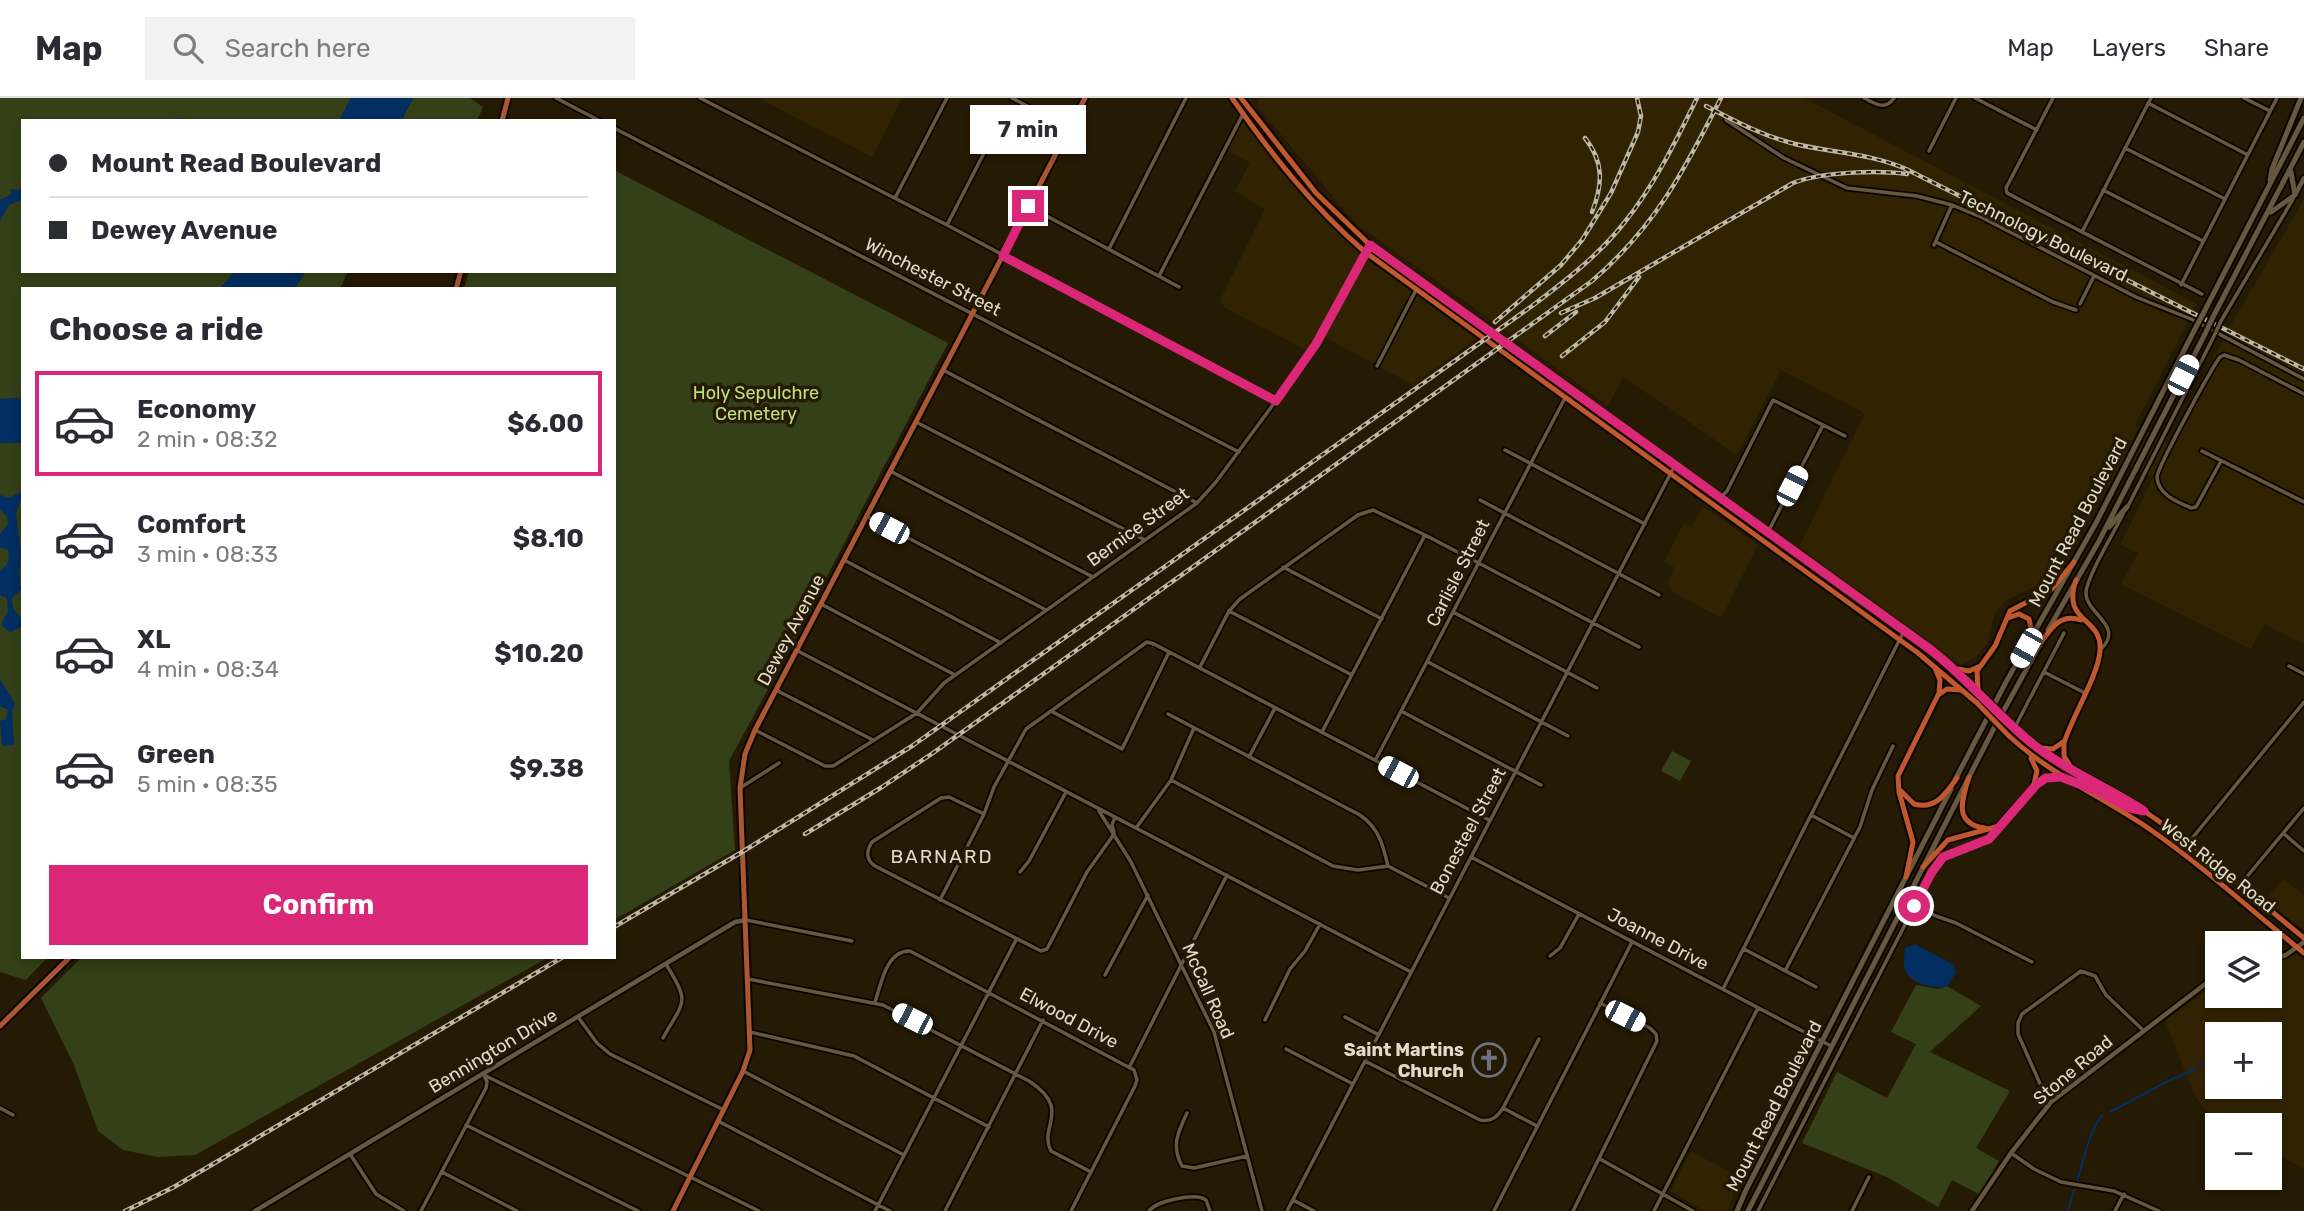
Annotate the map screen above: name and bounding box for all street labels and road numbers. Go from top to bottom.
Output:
street label: Technology Boulevard [1955,186,2131,286]
street label: Winchester Street [861,233,1005,321]
street label: Mount Read Boulevard [2024,434,2132,610]
street label: Bernice Street [1083,483,1193,571]
street label: Carlisle Street [1422,516,1494,630]
street label: Dewey Avenue [753,571,829,689]
street label: Bonesteel Street [1425,764,1511,898]
street label: West Ridge Road [2156,814,2280,918]
street label: Joanne Drive [1604,903,1712,975]
street label: McCall Road [1177,940,1239,1042]
street label: Elwood Drive [1016,983,1122,1053]
street label: Bennington Drive [425,1004,561,1098]
street label: Mount Read Boulevard [1721,1017,1827,1195]
street label: Stone Road [2029,1031,2117,1109]

